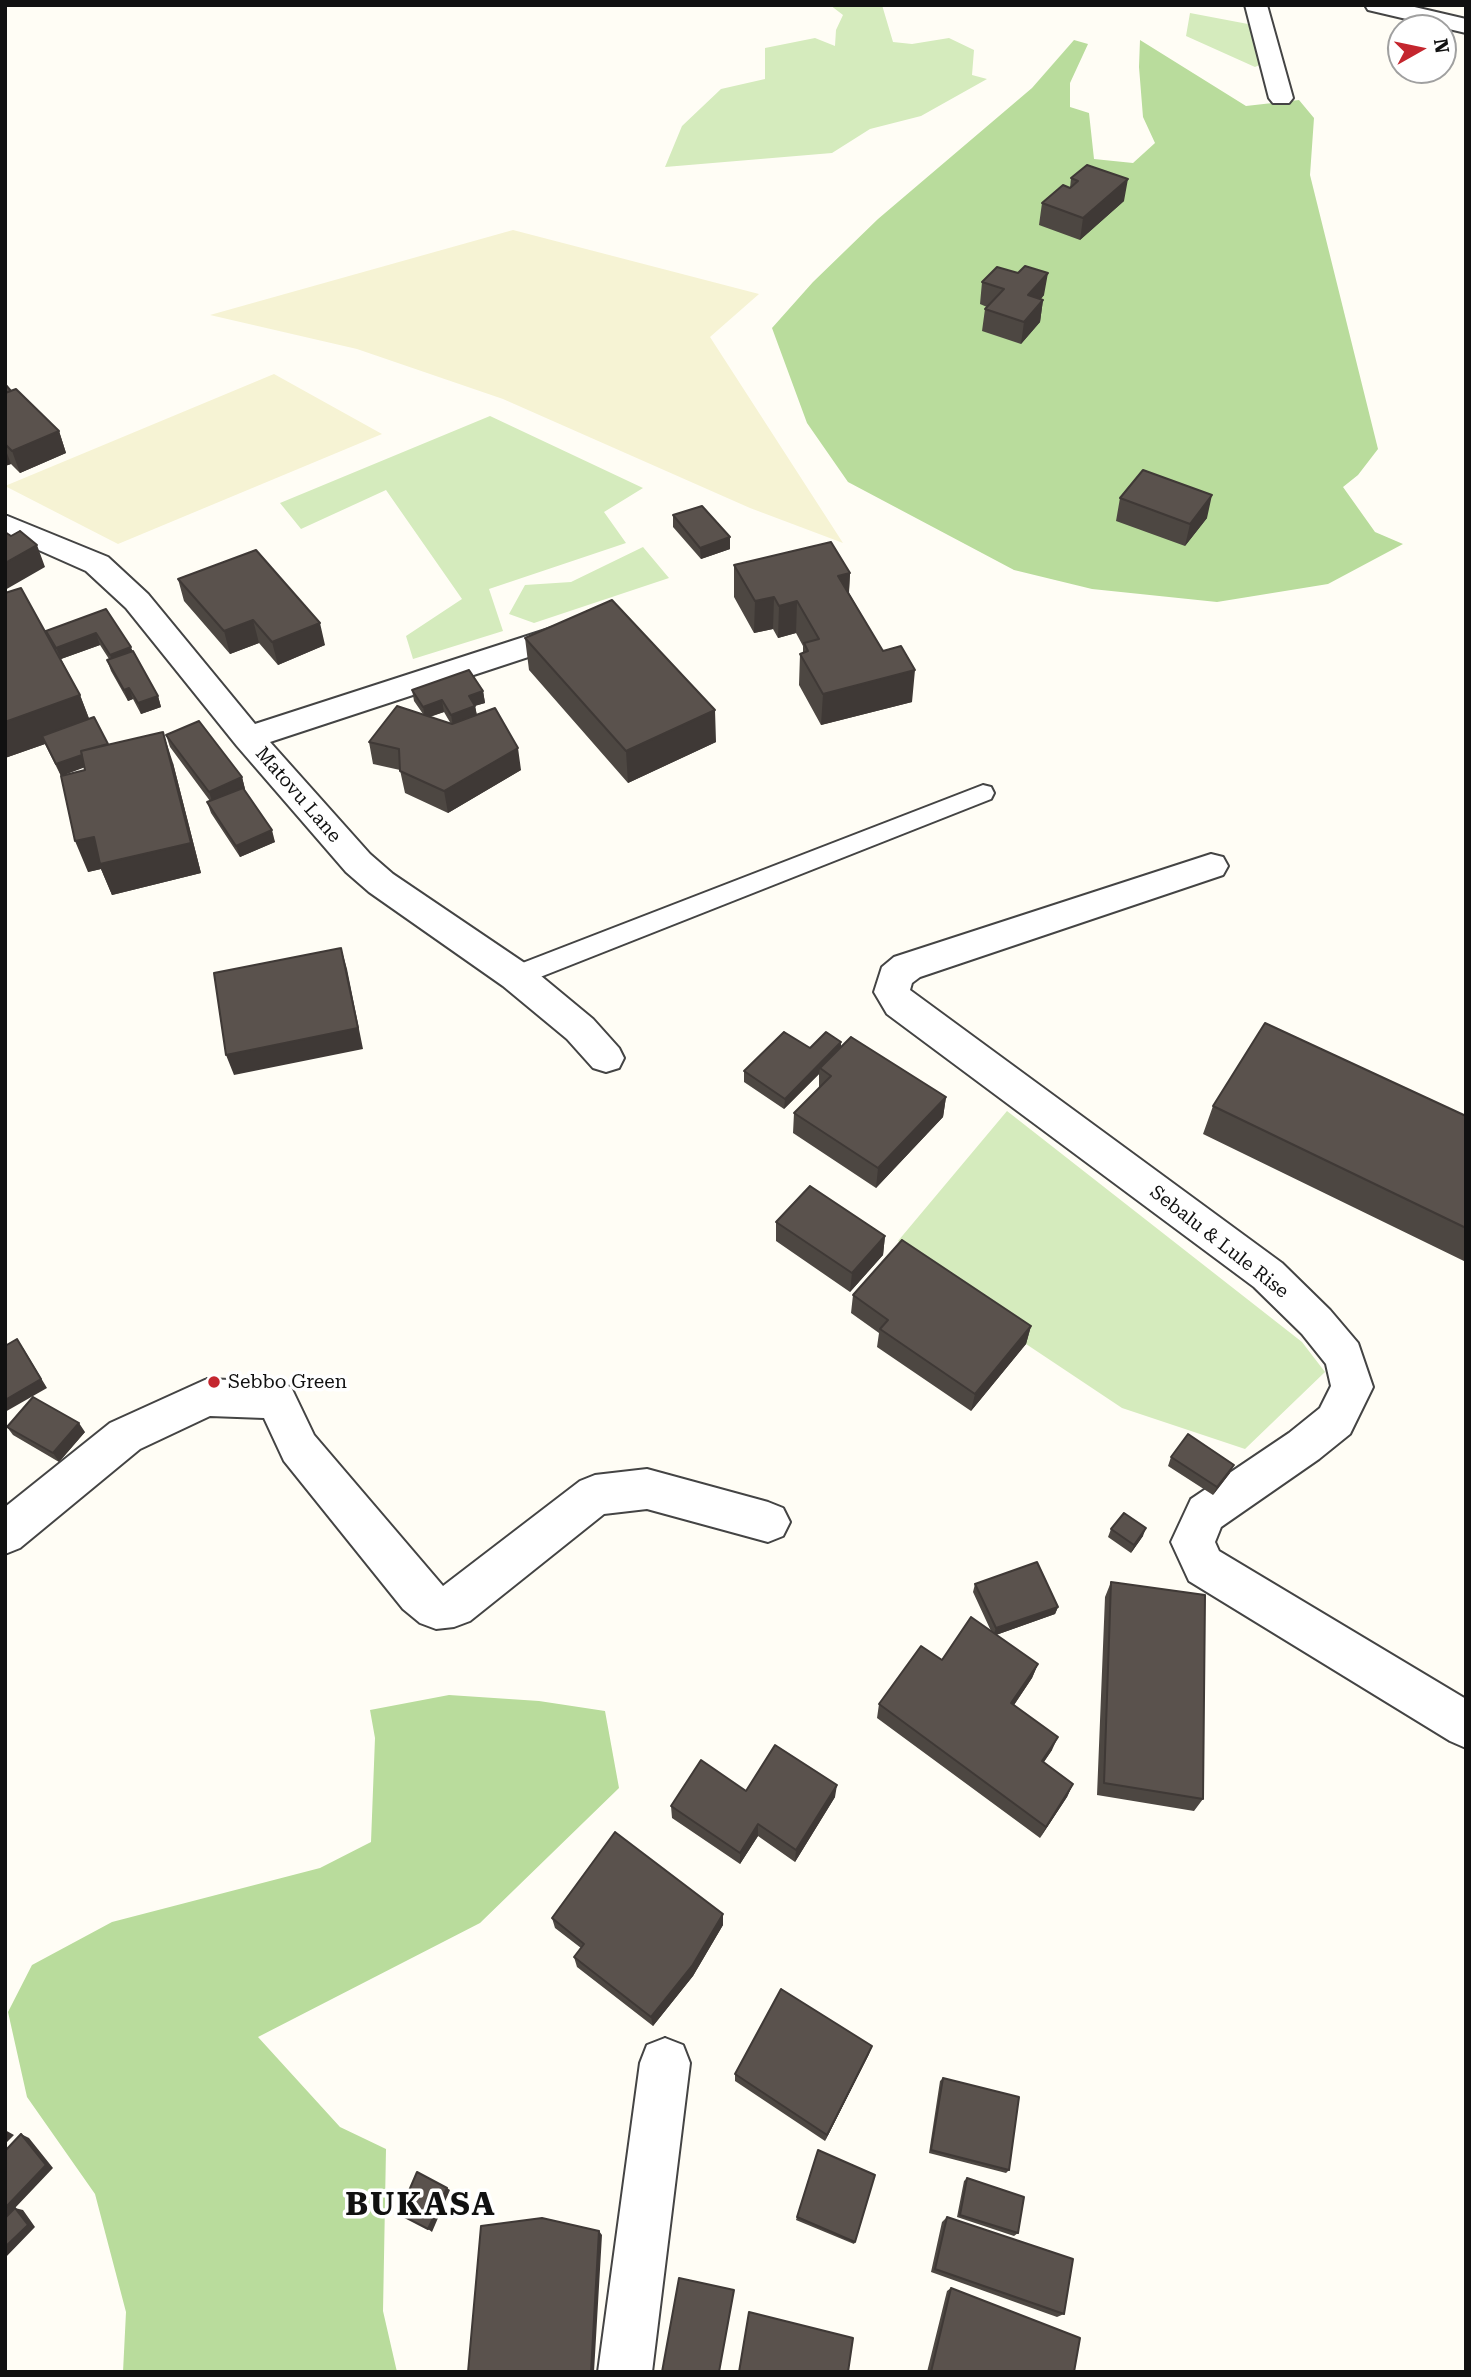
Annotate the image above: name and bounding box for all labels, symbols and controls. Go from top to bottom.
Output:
north arrow [1387,14,1457,84]
text: N [1429,37,1454,55]
street label: Matovu Lane [250,743,346,847]
street label: Sebalu & Lule Rise [1145,1181,1293,1303]
place label: Sebbo Green [228,1371,347,1393]
marker: Sebbo Green [206,1374,222,1390]
district label: BUKASA [346,2187,496,2225]

